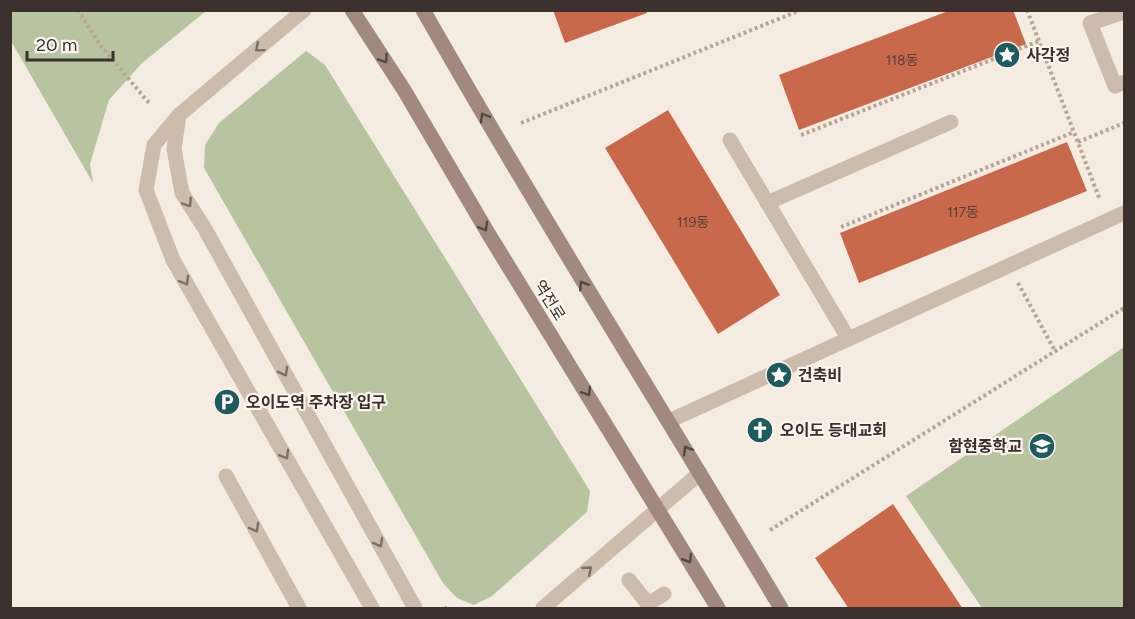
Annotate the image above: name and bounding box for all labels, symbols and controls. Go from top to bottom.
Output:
scale bar [27,24,112,62]
text: 20 m [36,34,77,56]
place icon: 사각정 [992,40,1022,70]
one-way arrow [255,41,266,52]
place label: 사각정 [1026,46,1070,65]
one-way arrow [377,52,388,63]
house number: 118동 [885,52,919,69]
one-way arrow [480,113,491,123]
one-way arrow [181,196,192,207]
house number: 117동 [947,204,979,221]
house number: 119동 [677,214,709,231]
one-way arrow [477,221,489,231]
one-way arrow [178,275,190,285]
street label: 역전로 [530,277,569,324]
one-way arrow [579,281,591,291]
place icon: 건축비 [764,360,794,390]
one-way arrow [277,366,288,376]
place label: 건축비 [798,366,842,385]
one-way arrow [579,386,590,397]
parking icon: 오이도역 주차장 입구 [212,387,242,417]
place label: 오이도역 주차장 입구 [246,393,386,412]
church icon: 오이도 등대교회 [745,415,775,445]
place label: 오이도 등대교회 [780,421,887,440]
school or university icon: 함현중학교 [1027,431,1057,461]
place label: 함현중학교 [948,437,1022,456]
one-way arrow [682,446,694,456]
one-way arrow [278,449,289,459]
one-way arrow [247,521,259,532]
one-way arrow [372,536,383,547]
one-way arrow [680,553,692,563]
one-way arrow [581,567,592,578]

